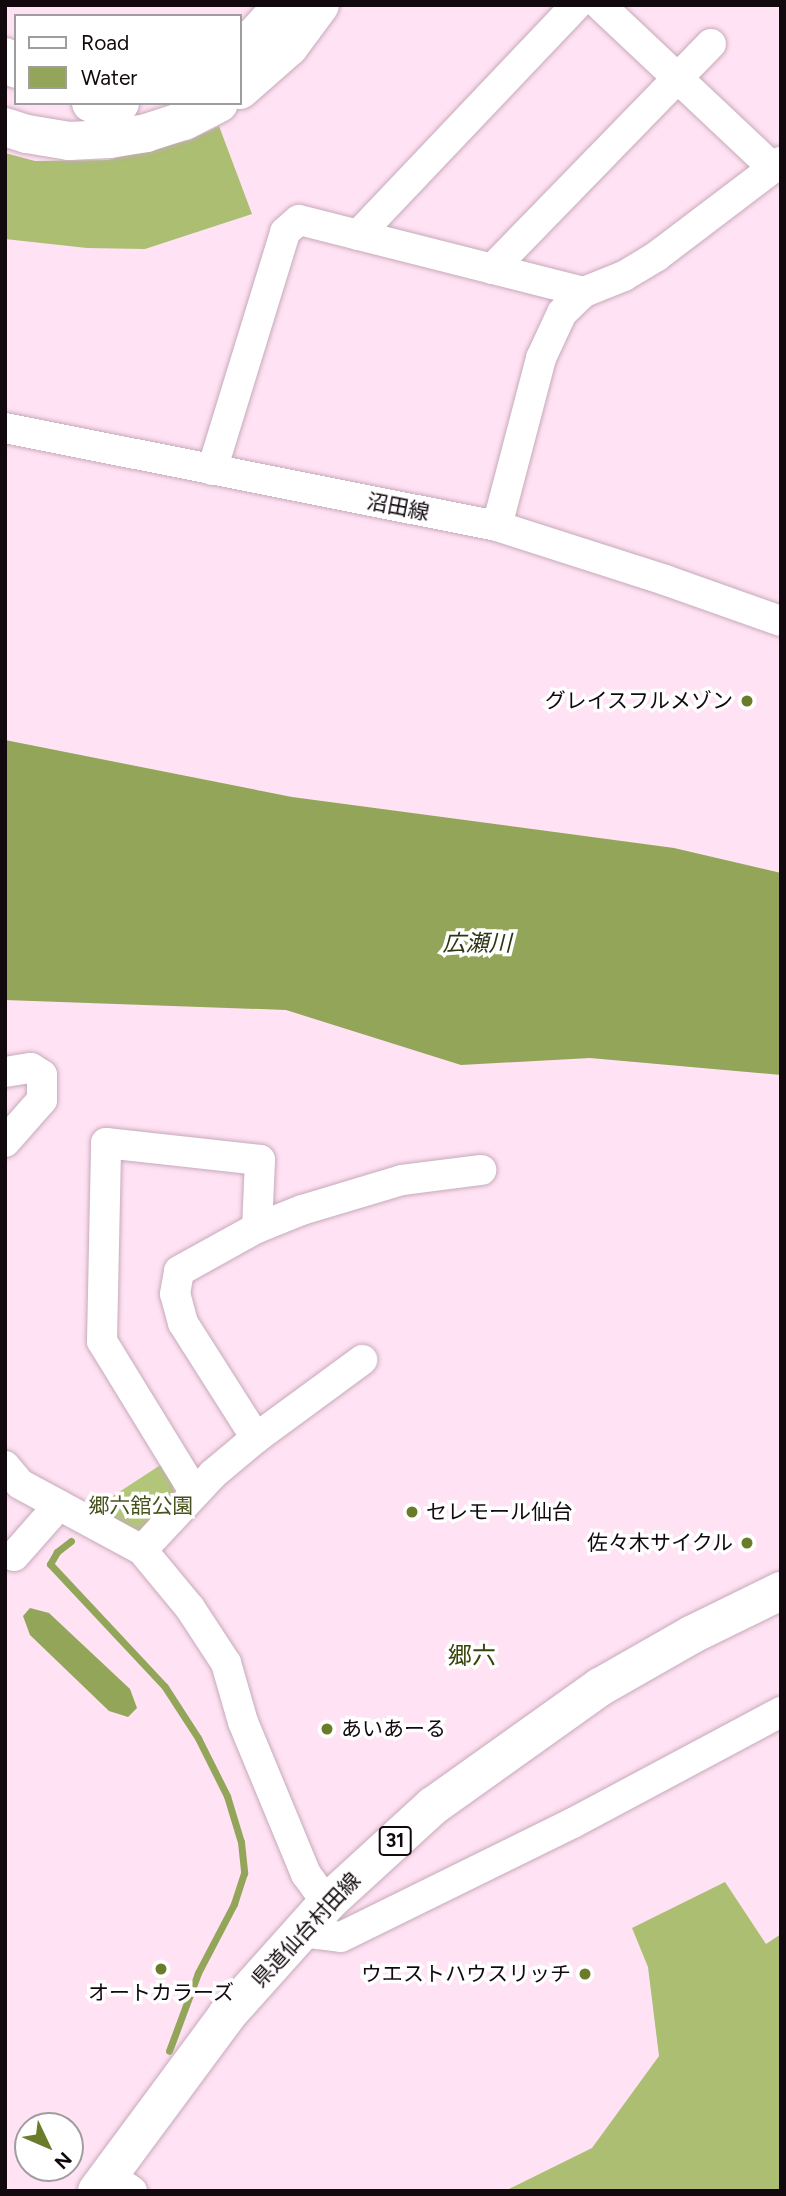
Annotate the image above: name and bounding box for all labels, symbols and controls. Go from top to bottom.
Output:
legend [14,14,242,105]
text: Road [81,30,129,55]
text: Water [81,65,137,90]
street label: 沼田線 [365,489,431,525]
place label: グレイスフルメゾン [544,688,733,714]
marker: グレイスフルメゾン [739,693,755,709]
water label: 広瀬川 [443,929,511,957]
park label: 郷六舘公園 [89,1493,193,1519]
place label: セレモール仙台 [426,1499,573,1525]
marker: セレモール仙台 [404,1504,420,1520]
place label: 佐々木サイクル [586,1530,733,1556]
marker: 佐々木サイクル [739,1535,755,1551]
district label: 郷六 [448,1642,496,1670]
place label: あいあーる [341,1716,446,1742]
marker: あいあーる [319,1721,335,1737]
road number: 31 [378,1826,412,1856]
street label: 県道仙台村田線 [247,1868,365,1992]
marker: オートカラーズ [153,1961,169,1977]
place label: ウエストハウスリッチ [361,1961,571,1987]
marker: ウエストハウスリッチ [577,1966,593,1982]
place label: オートカラーズ [88,1980,234,2006]
north arrow [14,2112,84,2182]
text: N [50,2147,76,2174]

